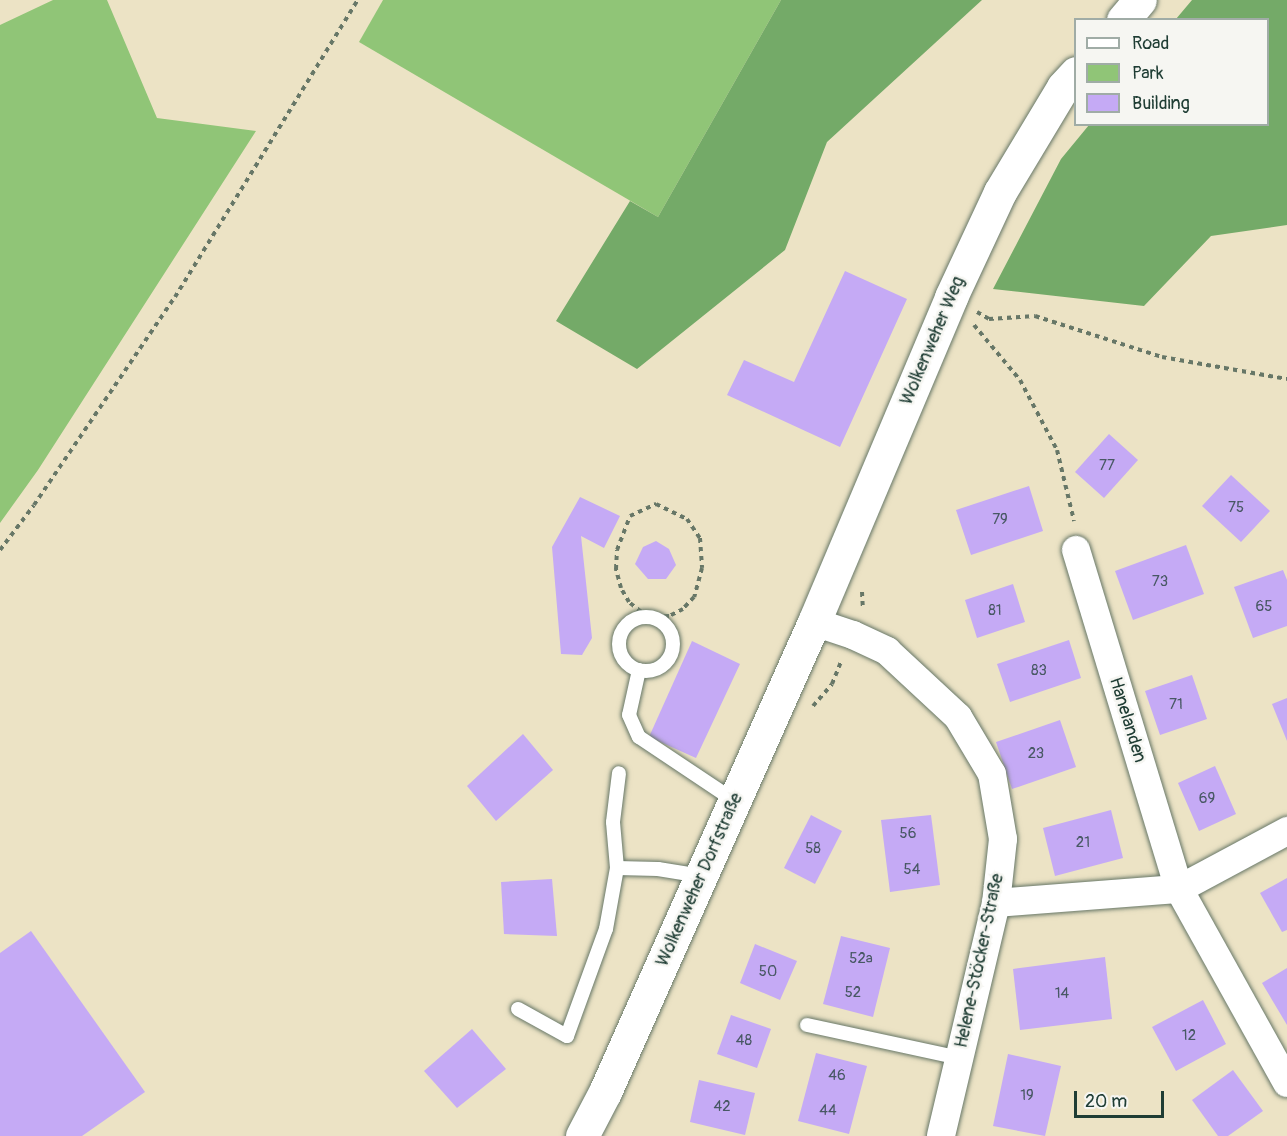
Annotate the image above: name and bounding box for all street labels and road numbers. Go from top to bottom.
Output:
street label: Wolkenweher Weg [896,273,970,409]
street label: Hanelanden [1104,675,1150,765]
street label: Wolkenweher Dorfstraße [652,790,748,970]
street label: Helene-Stöcker-Straße [951,872,1009,1050]

